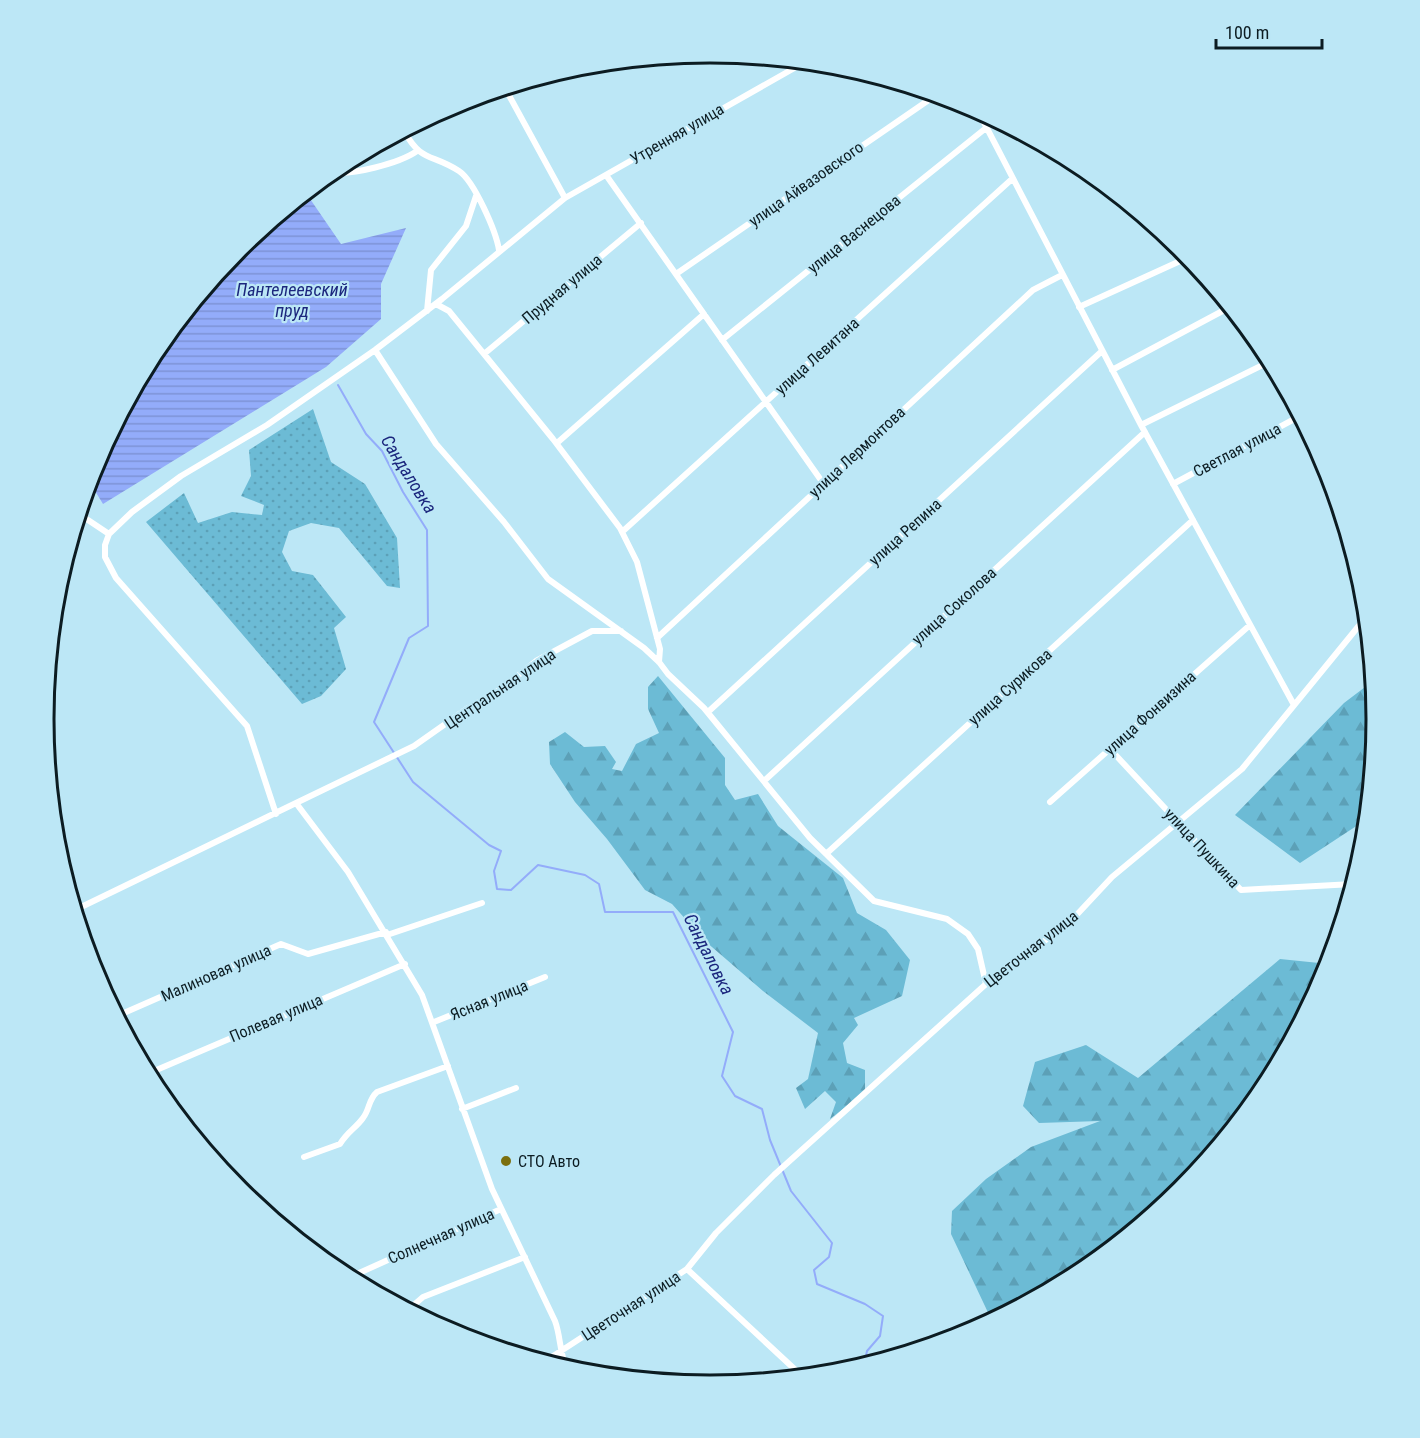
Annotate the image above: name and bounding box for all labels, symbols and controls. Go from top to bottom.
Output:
scale bar [1216,12,1322,50]
text: 100 m [1225,22,1269,43]
street label: Утренняя улица [627,100,727,168]
street label: улица Айвазовского [745,137,867,231]
street label: улица Васнецова [804,191,904,277]
street label: Прудная улица [518,250,606,328]
water label: Пантелеевский пруд [236,279,348,321]
street label: улица Левитана [771,313,863,399]
street label: улица Лермонтова [805,403,909,501]
street label: Светлая улица [1190,419,1284,481]
water label: Сандаловка [377,431,441,517]
street label: улица Репина [865,495,945,569]
street label: улица Соколова [908,563,1000,649]
street label: Центральная улица [441,645,559,733]
street label: улица Сурикова [964,645,1056,729]
street label: улица Фонвизина [1100,667,1200,759]
street label: улица Пушкина [1160,804,1244,892]
street label: Цветочная улица [980,906,1082,992]
water label: Сандаловка [680,910,738,998]
street label: Малиновая улица [158,940,274,1006]
street label: Ясная улица [447,976,531,1024]
street label: Полевая улица [227,990,325,1046]
place label: СТО Авто [518,1152,580,1171]
marker: СТО Авто [499,1154,513,1168]
street label: Солнечная улица [385,1204,497,1268]
street label: Цветочная улица [578,1267,684,1345]

